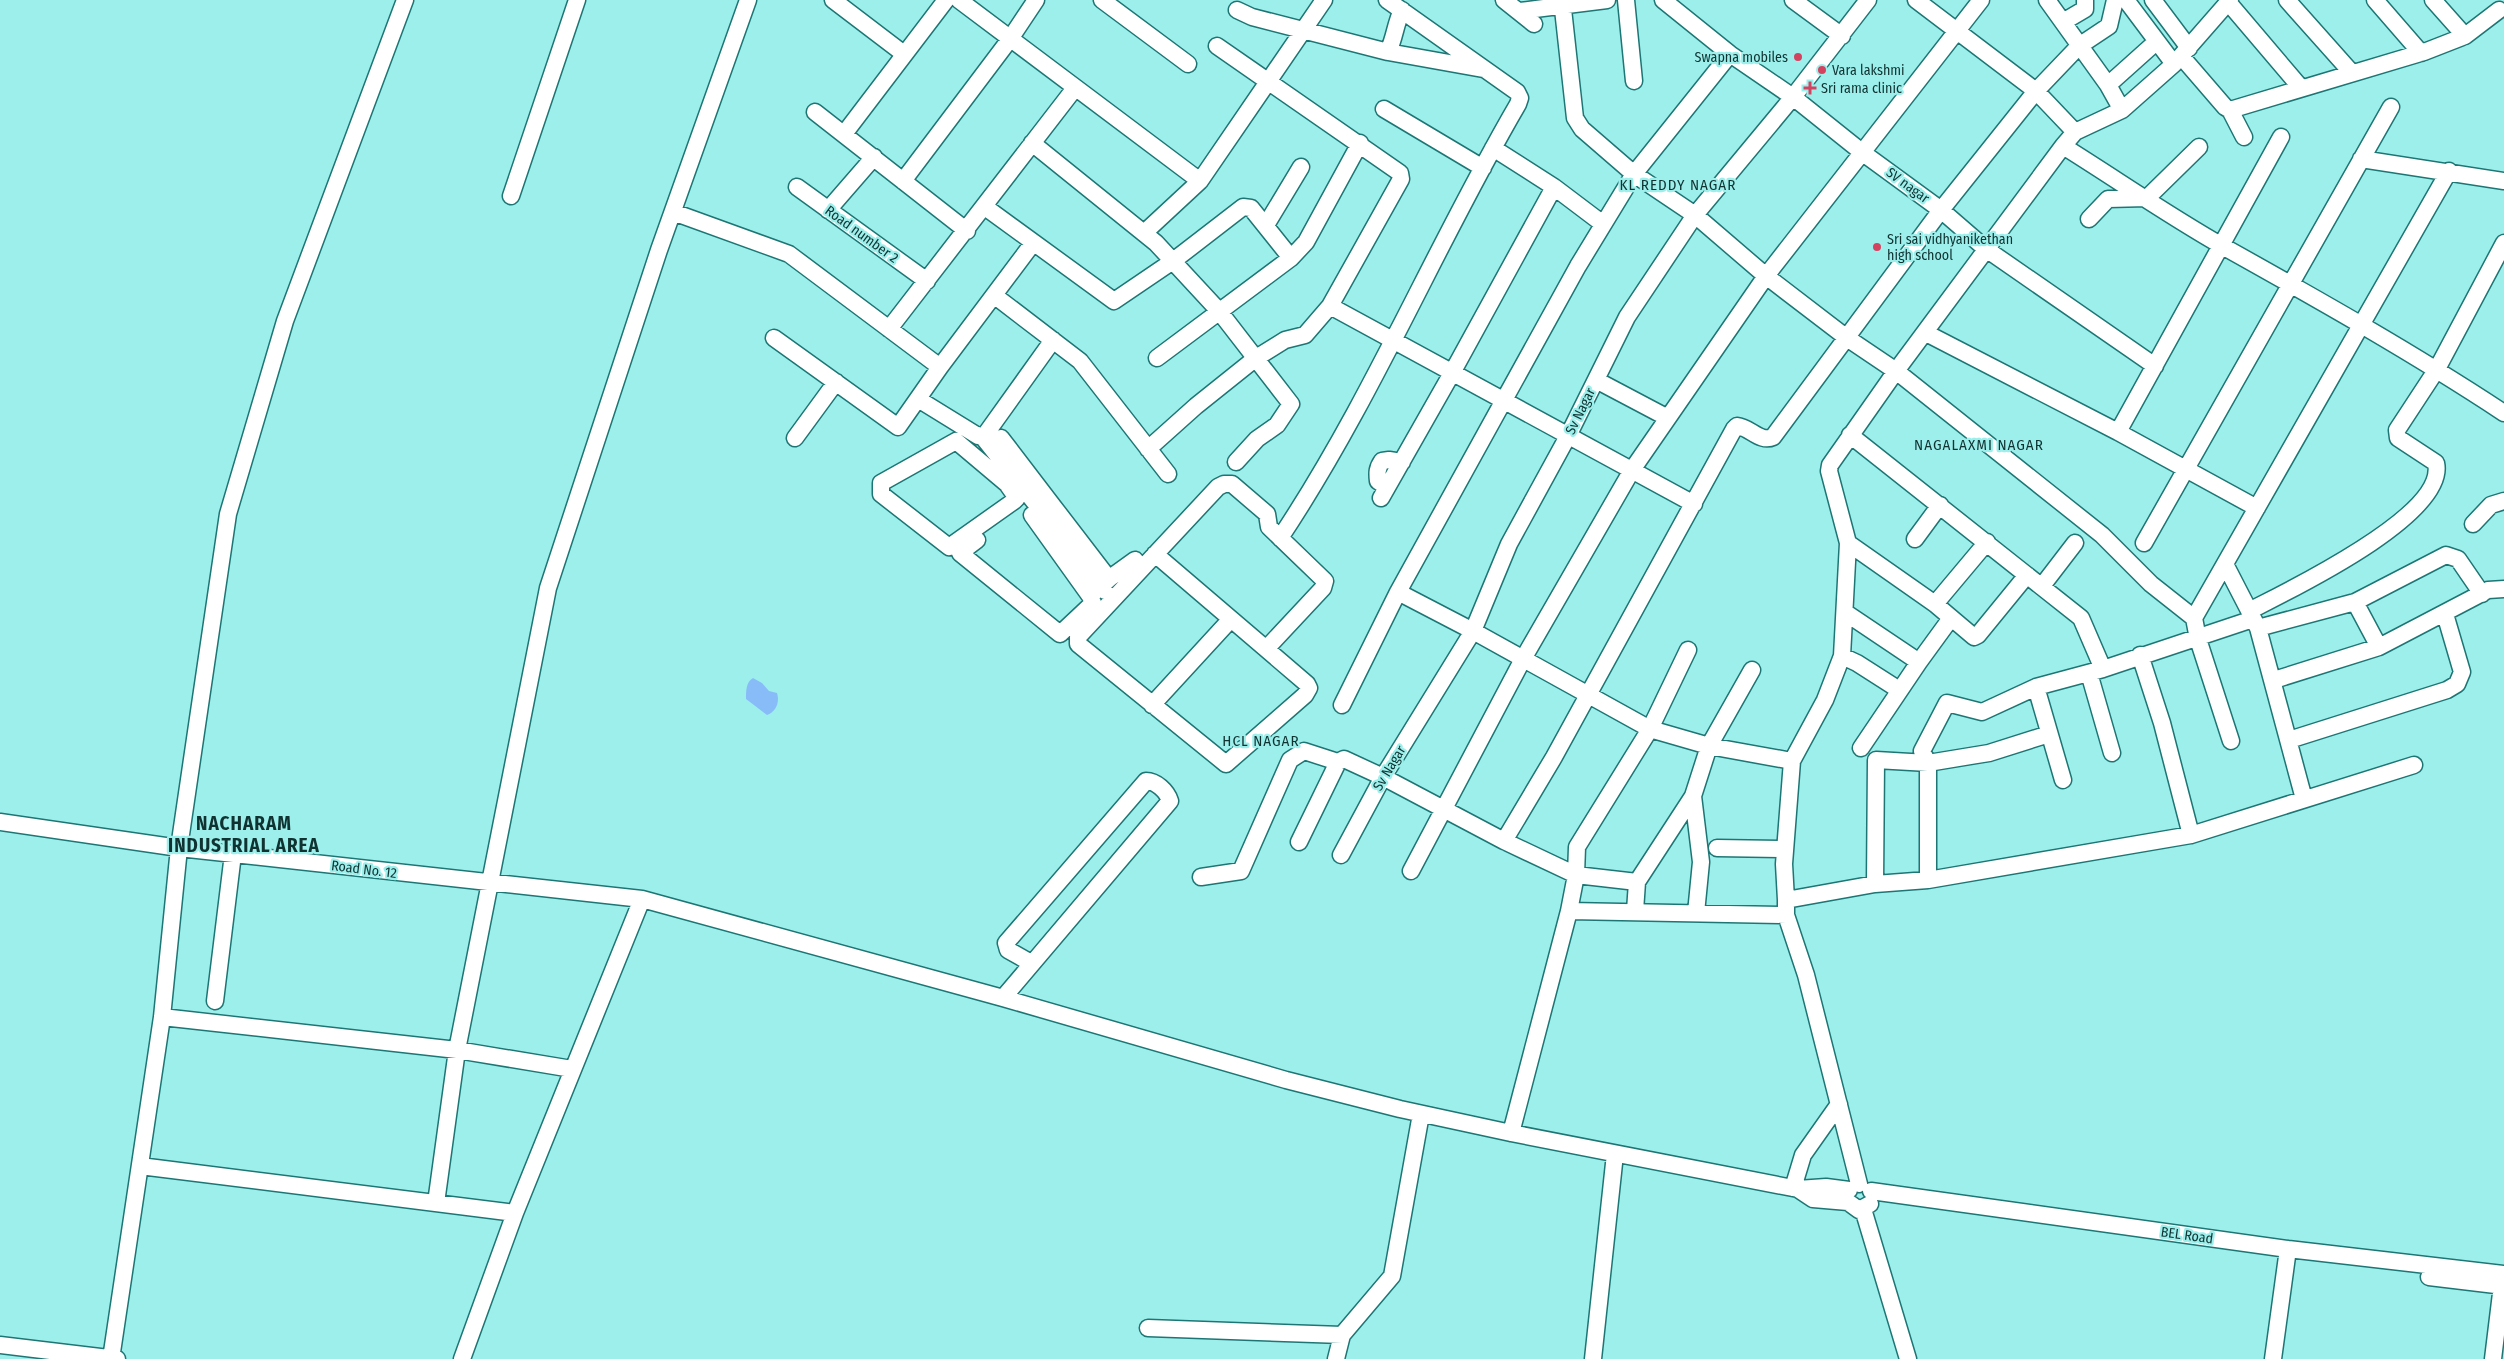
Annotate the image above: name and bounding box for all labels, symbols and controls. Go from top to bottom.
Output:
place label: Swapna mobiles [1695,49,1788,66]
marker: Swapna mobiles [1792,51,1804,63]
place label: Vara lakshmi [1832,62,1905,79]
marker: Vara lakshmi [1816,64,1828,76]
place label: Sri rama clinic [1821,80,1902,97]
marker: Sri rama clinic [1803,81,1817,95]
street label: SV nagar [1883,164,1933,207]
district label: KL REDDY NAGAR [1620,176,1736,194]
street label: Road number 2 [822,202,902,267]
place label: Sri sai vidhyanikethan high school [1887,231,2013,264]
marker: Sri sai vidhyanikethan high school [1871,241,1883,253]
street label: Sv Nagar [1562,385,1599,437]
district label: NAGALAXMI NAGAR [1914,436,2044,454]
district label: HCL NAGAR [1222,732,1300,750]
street label: Sv Nagar [1369,743,1410,794]
district label: NACHARAM INDUSTRIAL AREA [168,812,320,857]
street label: Road No. 12 [330,857,398,882]
street label: BEL Road [2160,1223,2214,1248]

